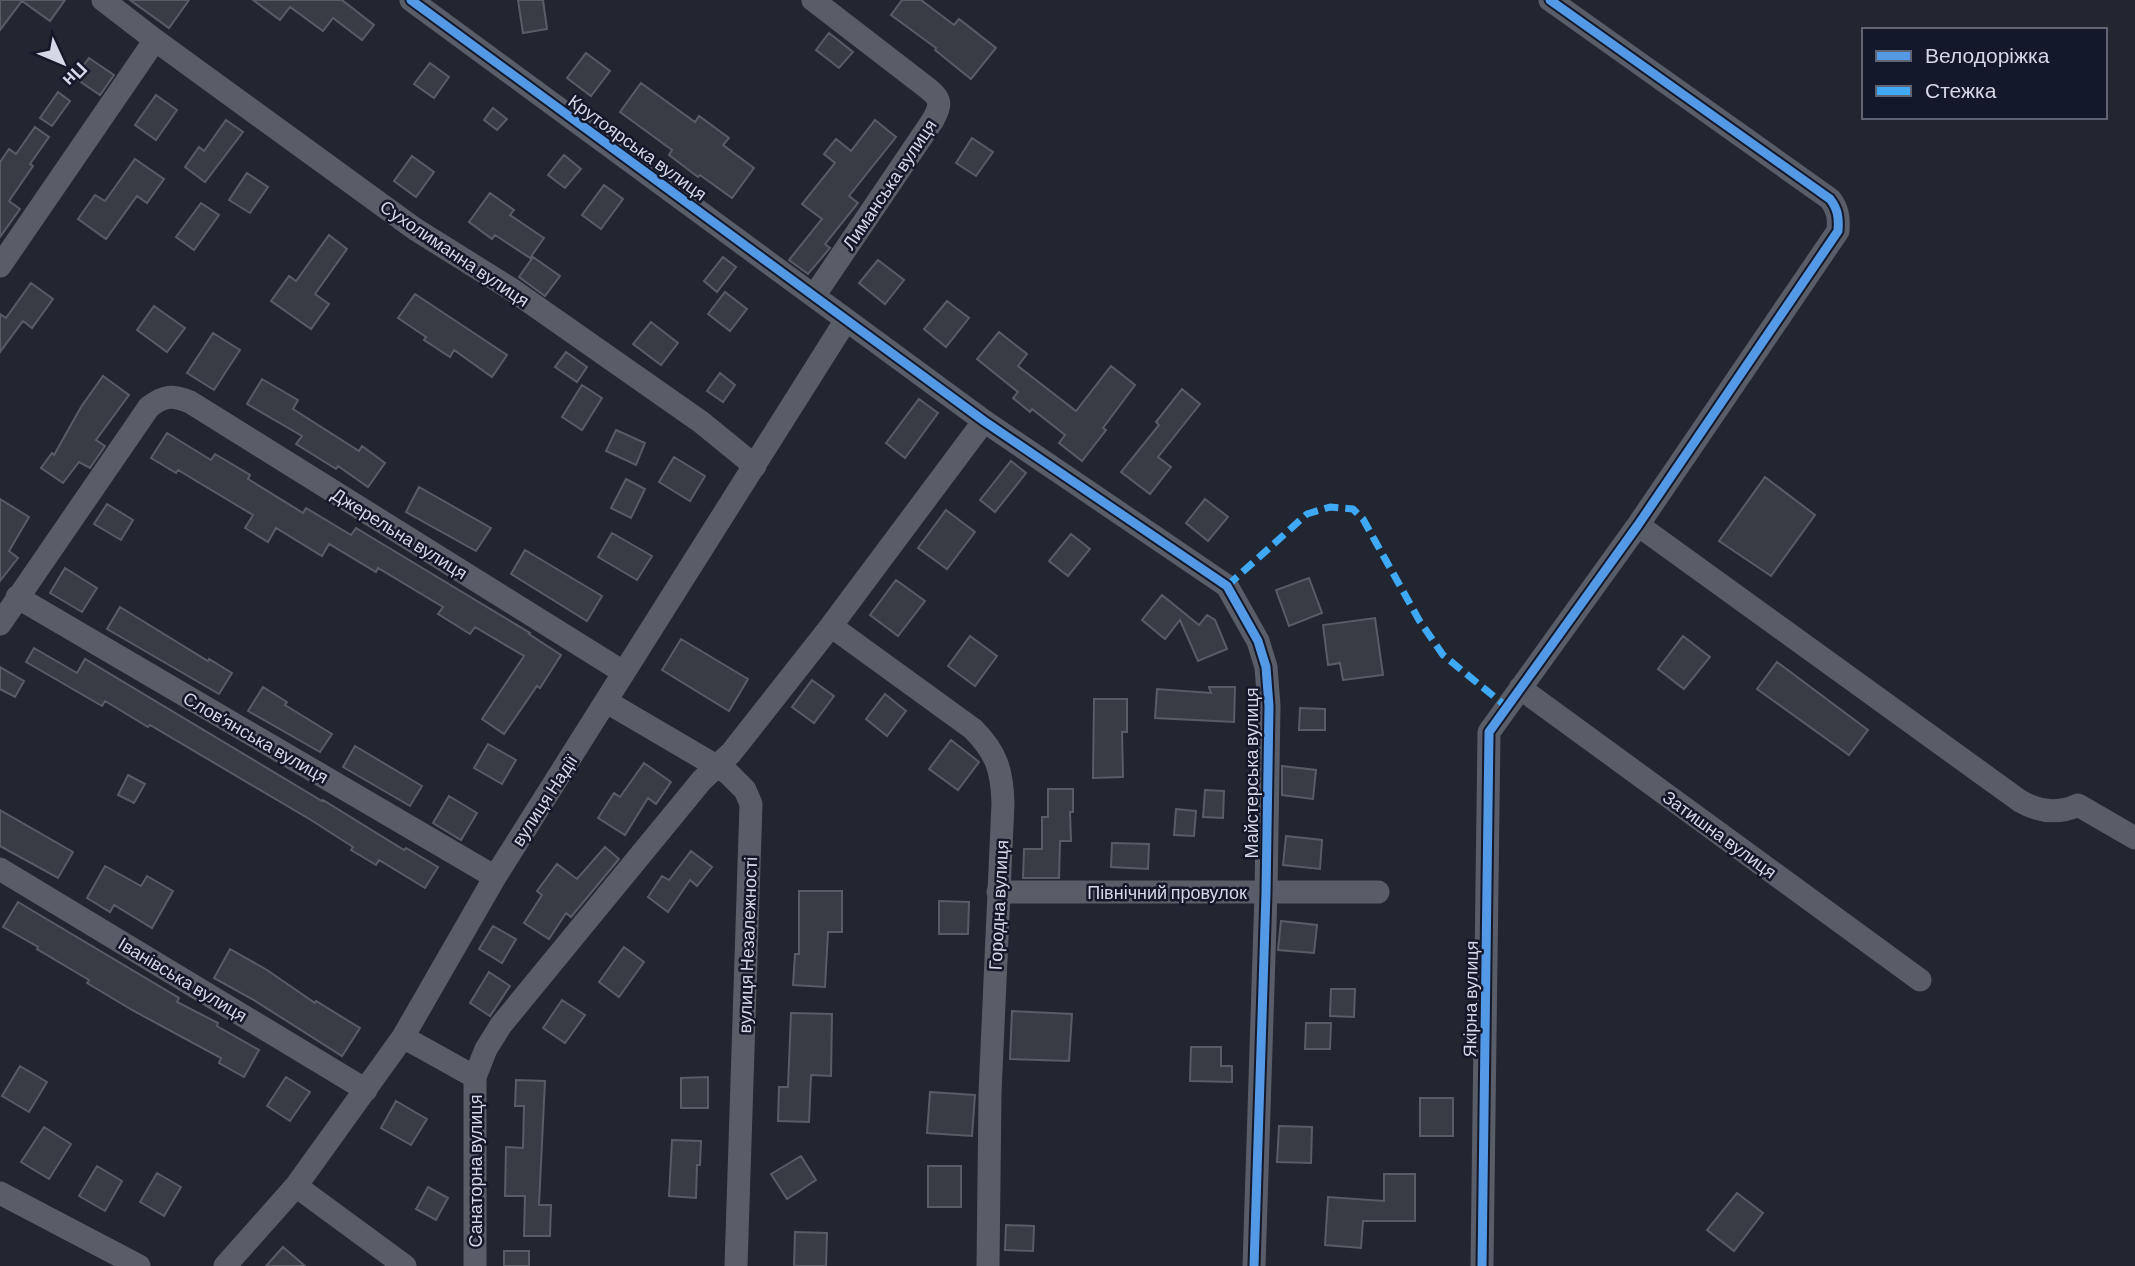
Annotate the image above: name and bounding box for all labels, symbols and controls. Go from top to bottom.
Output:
north arrow [28,28,98,98]
legend [1862,28,2107,119]
text: Велодоріжка [1925,42,2050,67]
text: Пн [59,58,93,92]
text: Стежка [1925,77,1997,102]
street label: Крутоярська вулиця [564,89,712,205]
street label: Лиманська вулиця [837,114,941,254]
street label: Сухолиманна вулиця [376,195,534,311]
street label: Джерельна вулиця [328,482,472,584]
street label: Словʼянська вулиця [179,686,333,788]
street label: Майстерська вулиця [1240,688,1262,858]
street label: вулиця Надії [506,750,582,850]
street label: Затишна вулиця [1659,785,1781,883]
street label: Городна вулиця [984,839,1012,971]
street label: вулиця Незалежності [733,856,761,1034]
street label: Північний провулок [1087,881,1247,903]
street label: Іванівська вулиця [115,932,251,1026]
street label: Якірна вулиця [1458,940,1482,1058]
street label: Санаторна вулиця [464,1095,486,1247]

